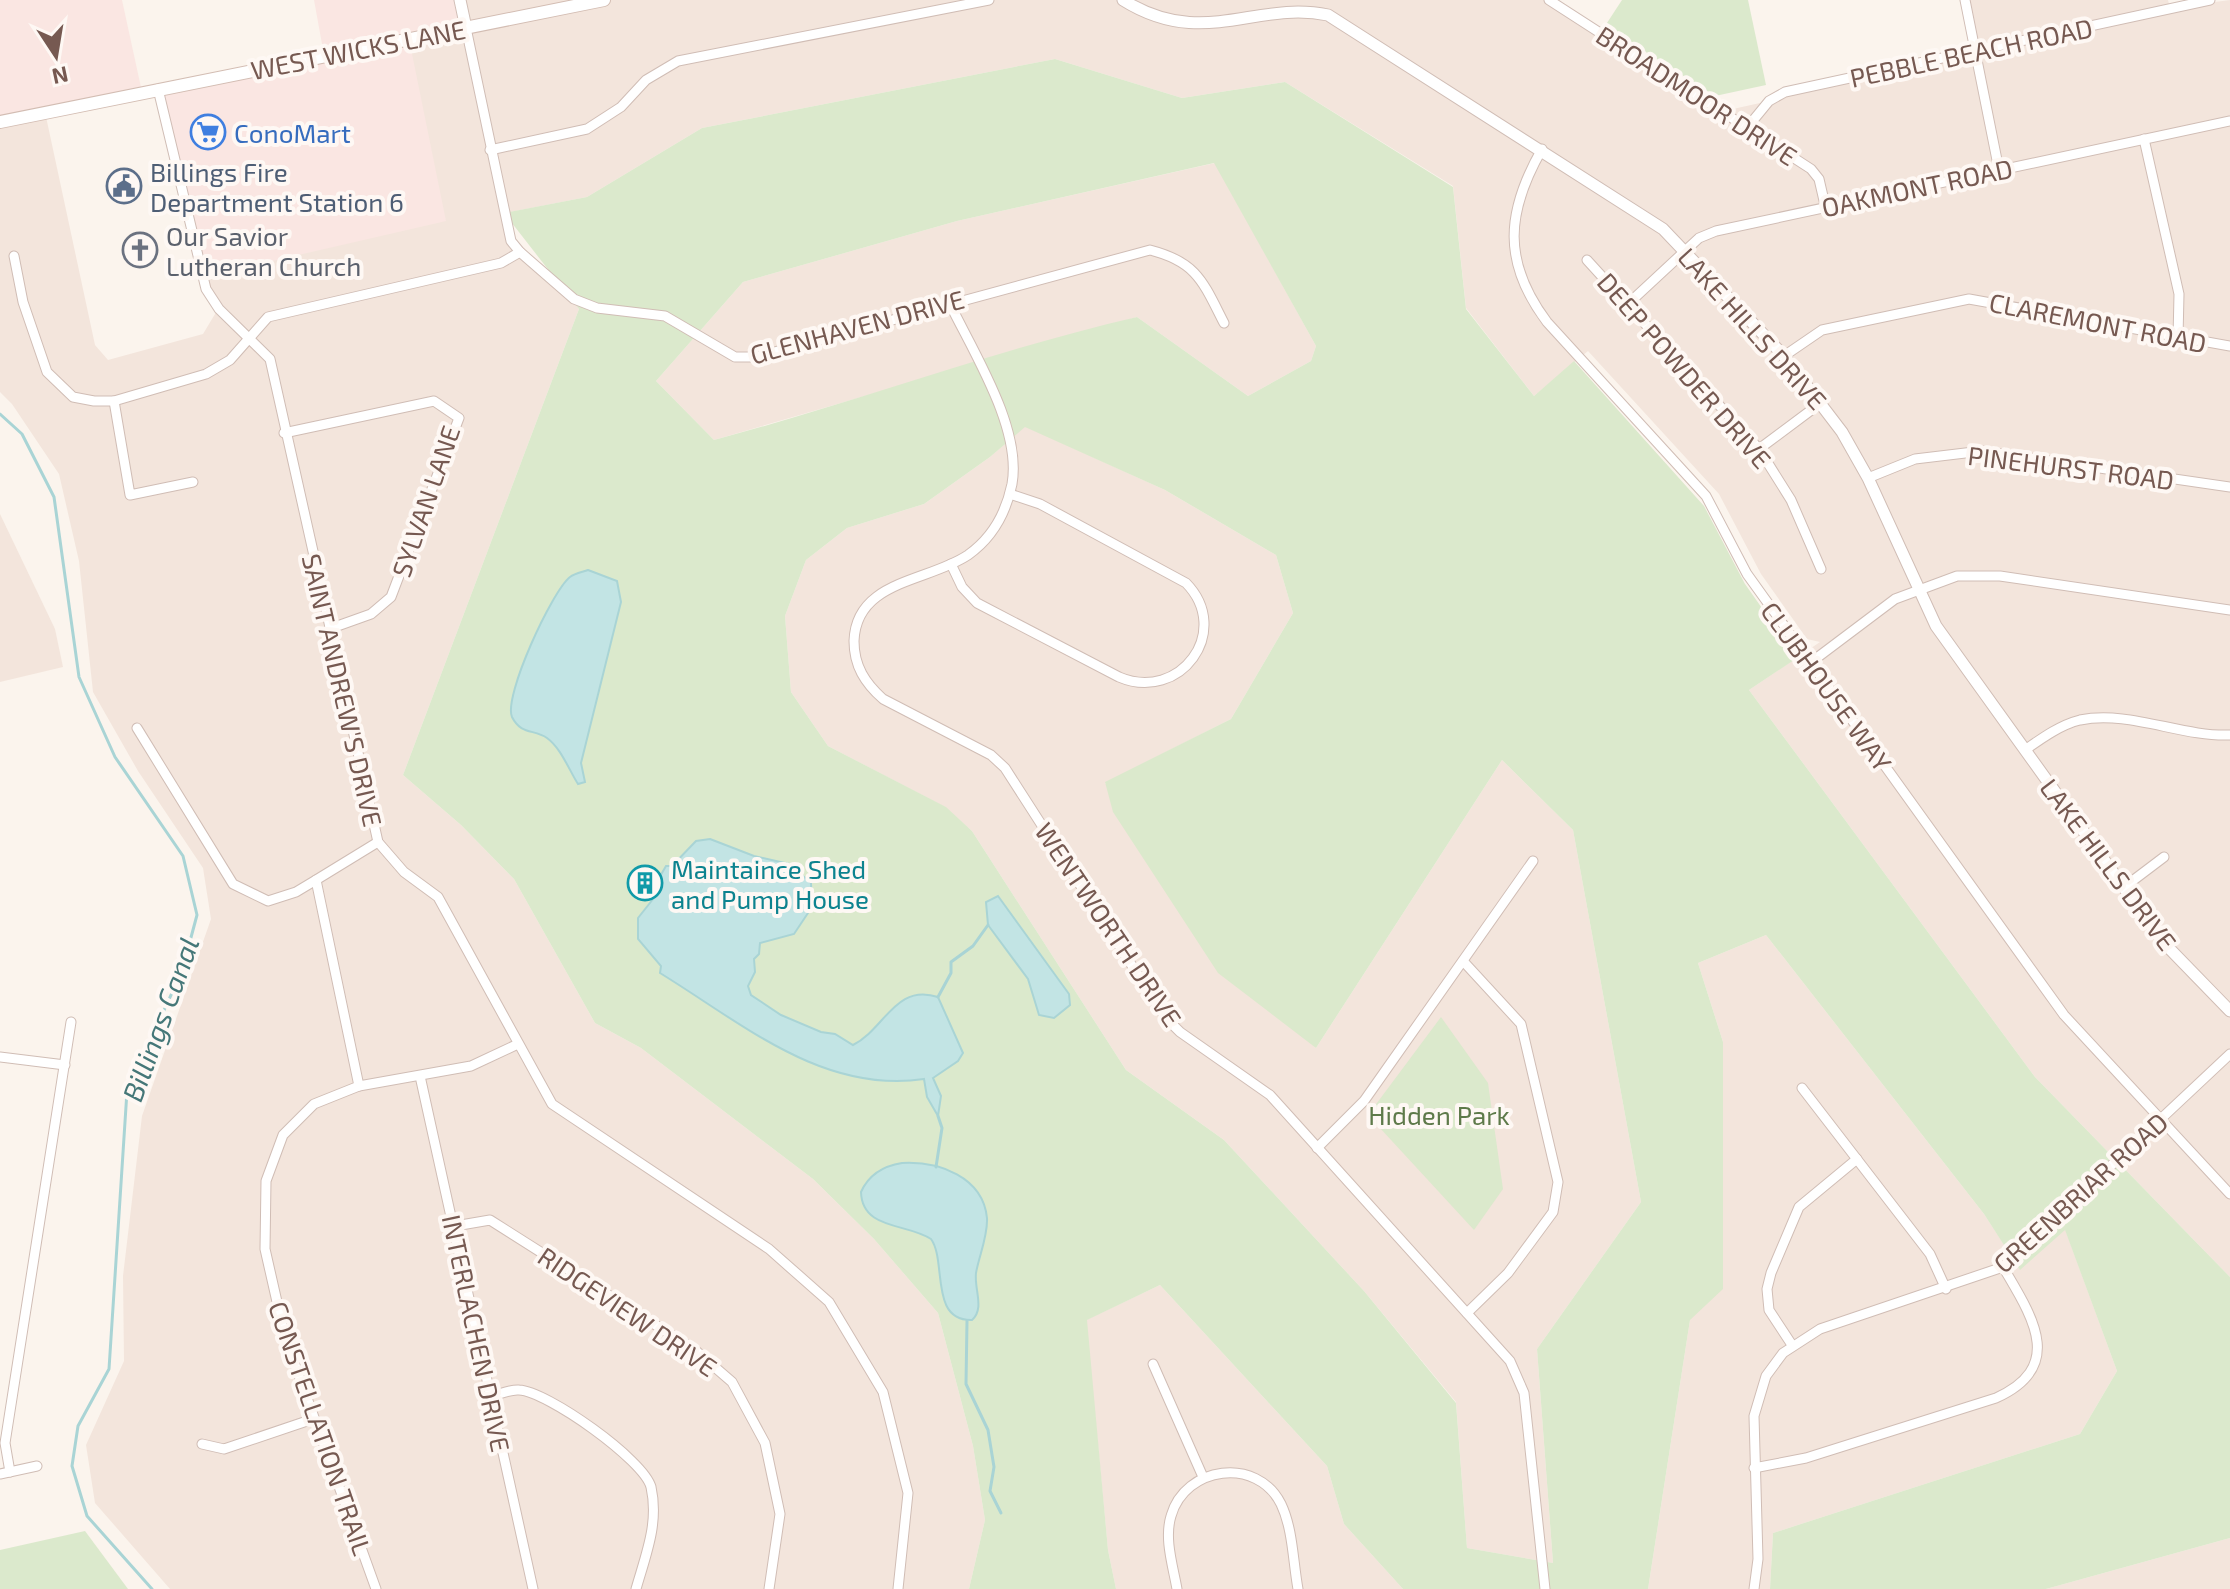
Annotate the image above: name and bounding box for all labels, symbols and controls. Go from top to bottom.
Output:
street label: PEBBLE BEACH ROAD [1847,11,2095,93]
street label: WEST WICKS LANE [248,13,468,85]
north arrow [16,16,96,96]
street label: BROADMOOR DRIVE [1591,19,1803,171]
text: N [50,62,71,91]
supermarket icon: ConoMart [189,113,227,151]
place label: ConoMart [234,117,351,148]
street label: OAKMONT ROAD [1819,152,2015,222]
place label: Billings Fire Department Station 6 [150,156,404,217]
public building icon: Billings Fire Department Station 6 [105,167,143,205]
place label: Our Savior Lutheran Church [166,220,361,281]
church icon: Our Savior Lutheran Church [121,231,159,269]
street label: LAKE HILLS DRIVE [1672,241,1834,415]
street label: DEEP POWDER DRIVE [1592,266,1778,474]
street label: GLENHAVEN DRIVE [747,283,967,369]
street label: CLAREMONT ROAD [1987,286,2209,358]
street label: SYLVAN LANE [385,421,465,581]
street label: PINEHURST ROAD [1966,439,2176,495]
street label: SAINT ANDREW'S DRIVE [297,551,389,829]
street label: CLUBHOUSE WAY [1755,595,1899,777]
street label: LAKE HILLS DRIVE [2034,772,2184,956]
street label: WENTWORTH DRIVE [1029,816,1189,1032]
place label: Maintaince Shed and Pump House [671,853,869,914]
building icon: Maintaince Shed and Pump House [626,864,664,902]
water label: Billings Canal [115,932,205,1106]
park label: Hidden Park [1368,1099,1510,1130]
street label: GREENBRIAR ROAD [1987,1106,2173,1278]
street label: INTERLACHEN DRIVE [437,1212,517,1454]
street label: RIDGEVIEW DRIVE [533,1240,723,1382]
street label: CONSTELLATION TRAIL [263,1297,379,1559]

